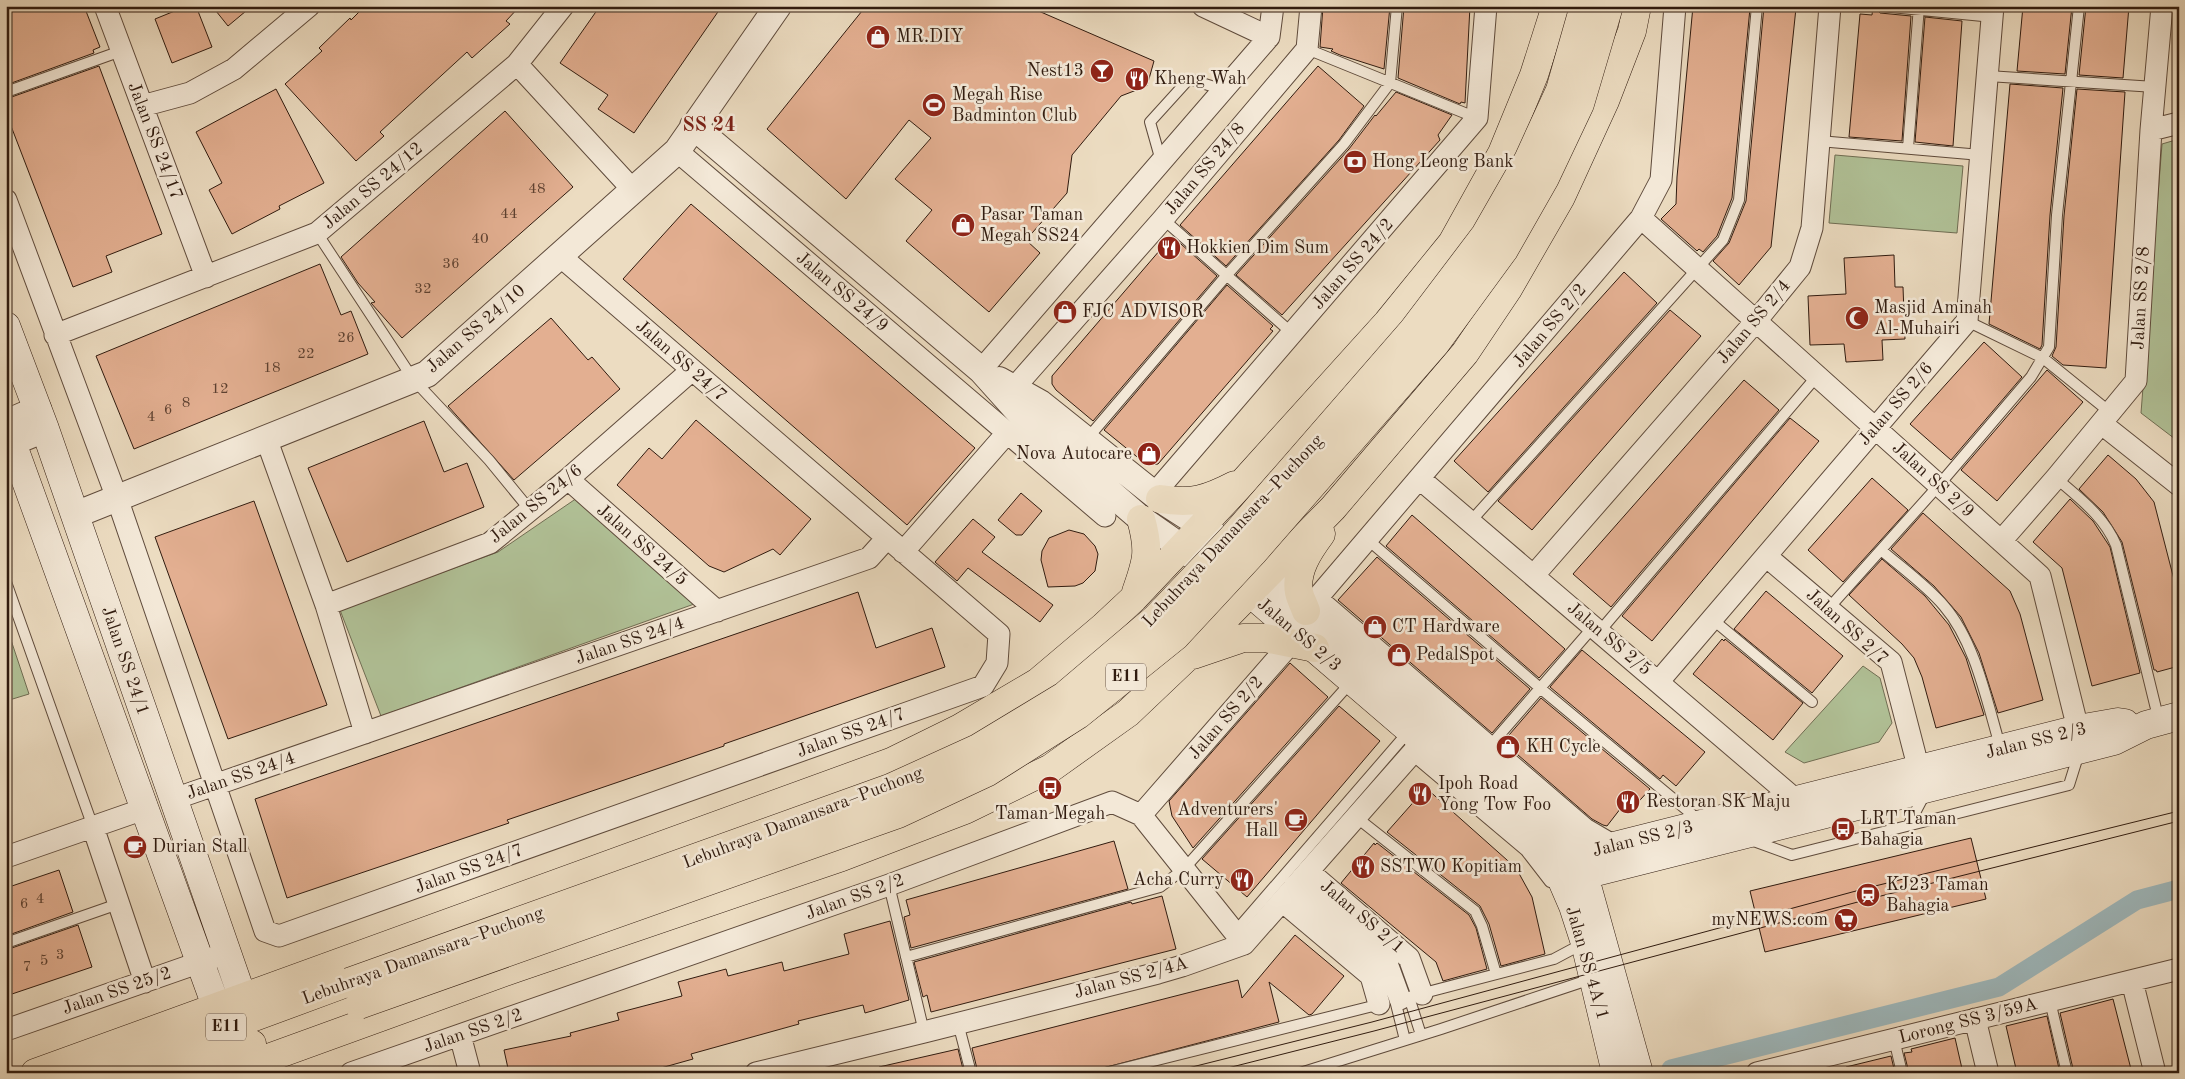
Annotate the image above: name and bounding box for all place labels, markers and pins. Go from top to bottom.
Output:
shop icon: MR.DIY [865,24,891,50]
place label: MR.DIY [896,28,963,46]
bar icon: Nest13 [1089,58,1115,84]
place label: Nest13 [1027,62,1084,80]
restaurant icon: Kheng Wah [1124,66,1150,92]
place label: Kheng Wah [1154,70,1247,88]
place label: Megah Rise Badminton Club [952,86,1077,125]
sports icon: Megah Rise Badminton Club [921,92,947,118]
bank icon: Hong Leong Bank [1342,149,1368,175]
place label: Hong Leong Bank [1372,153,1514,171]
place label: Pasar Taman Megah SS24 [980,206,1083,245]
shop icon: Pasar Taman Megah SS24 [950,212,976,238]
restaurant icon: Hokkien Dim Sum [1156,235,1182,261]
place label: Hokkien Dim Sum [1186,239,1329,257]
shop icon: FJC ADVISOR [1052,299,1078,325]
place label: Masjid Aminah Al-Muhairi [1874,299,1992,338]
place label: FJC ADVISOR [1082,303,1204,321]
mosque icon: Masjid Aminah Al-Muhairi [1844,305,1870,331]
shop icon: Nova Autocare [1136,441,1162,467]
place label: Nova Autocare [1016,445,1132,463]
shop icon: CT Hardware [1362,614,1388,640]
place label: CT Hardware [1392,618,1500,636]
shop icon: PedalSpot [1386,642,1412,668]
place label: PedalSpot [1416,646,1494,664]
shop icon: KH Cycle [1495,734,1521,760]
place label: KH Cycle [1526,738,1601,756]
bus stop icon: Taman Megah [1037,775,1063,801]
place label: Ipoh Road Yong Tow Foo [1438,775,1551,814]
restaurant icon: Ipoh Road Yong Tow Foo [1407,781,1433,807]
restaurant icon: Restoran SK Maju [1615,789,1641,815]
place label: Restoran SK Maju [1646,793,1791,811]
place label: Adventurers' Hall [1177,801,1278,840]
place label: Taman Megah [995,805,1105,823]
cafe icon: Adventurers' Hall [1283,807,1309,833]
place label: LRT Taman Bahagia [1860,810,1957,849]
bus stop icon: LRT Taman Bahagia [1830,816,1856,842]
cafe icon: Durian Stall [122,834,148,860]
place label: Durian Stall [152,838,248,856]
restaurant icon: SSTWO Kopitiam [1350,854,1376,880]
place label: SSTWO Kopitiam [1380,858,1522,876]
restaurant icon: Acha Curry [1229,867,1255,893]
place label: Acha Curry [1133,871,1224,889]
place label: KJ23 Taman Bahagia [1886,876,1989,915]
station icon: KJ23 Taman Bahagia [1855,882,1881,908]
supermarket icon: myNEWS.com [1833,907,1859,933]
place label: myNEWS.com [1711,911,1828,929]

